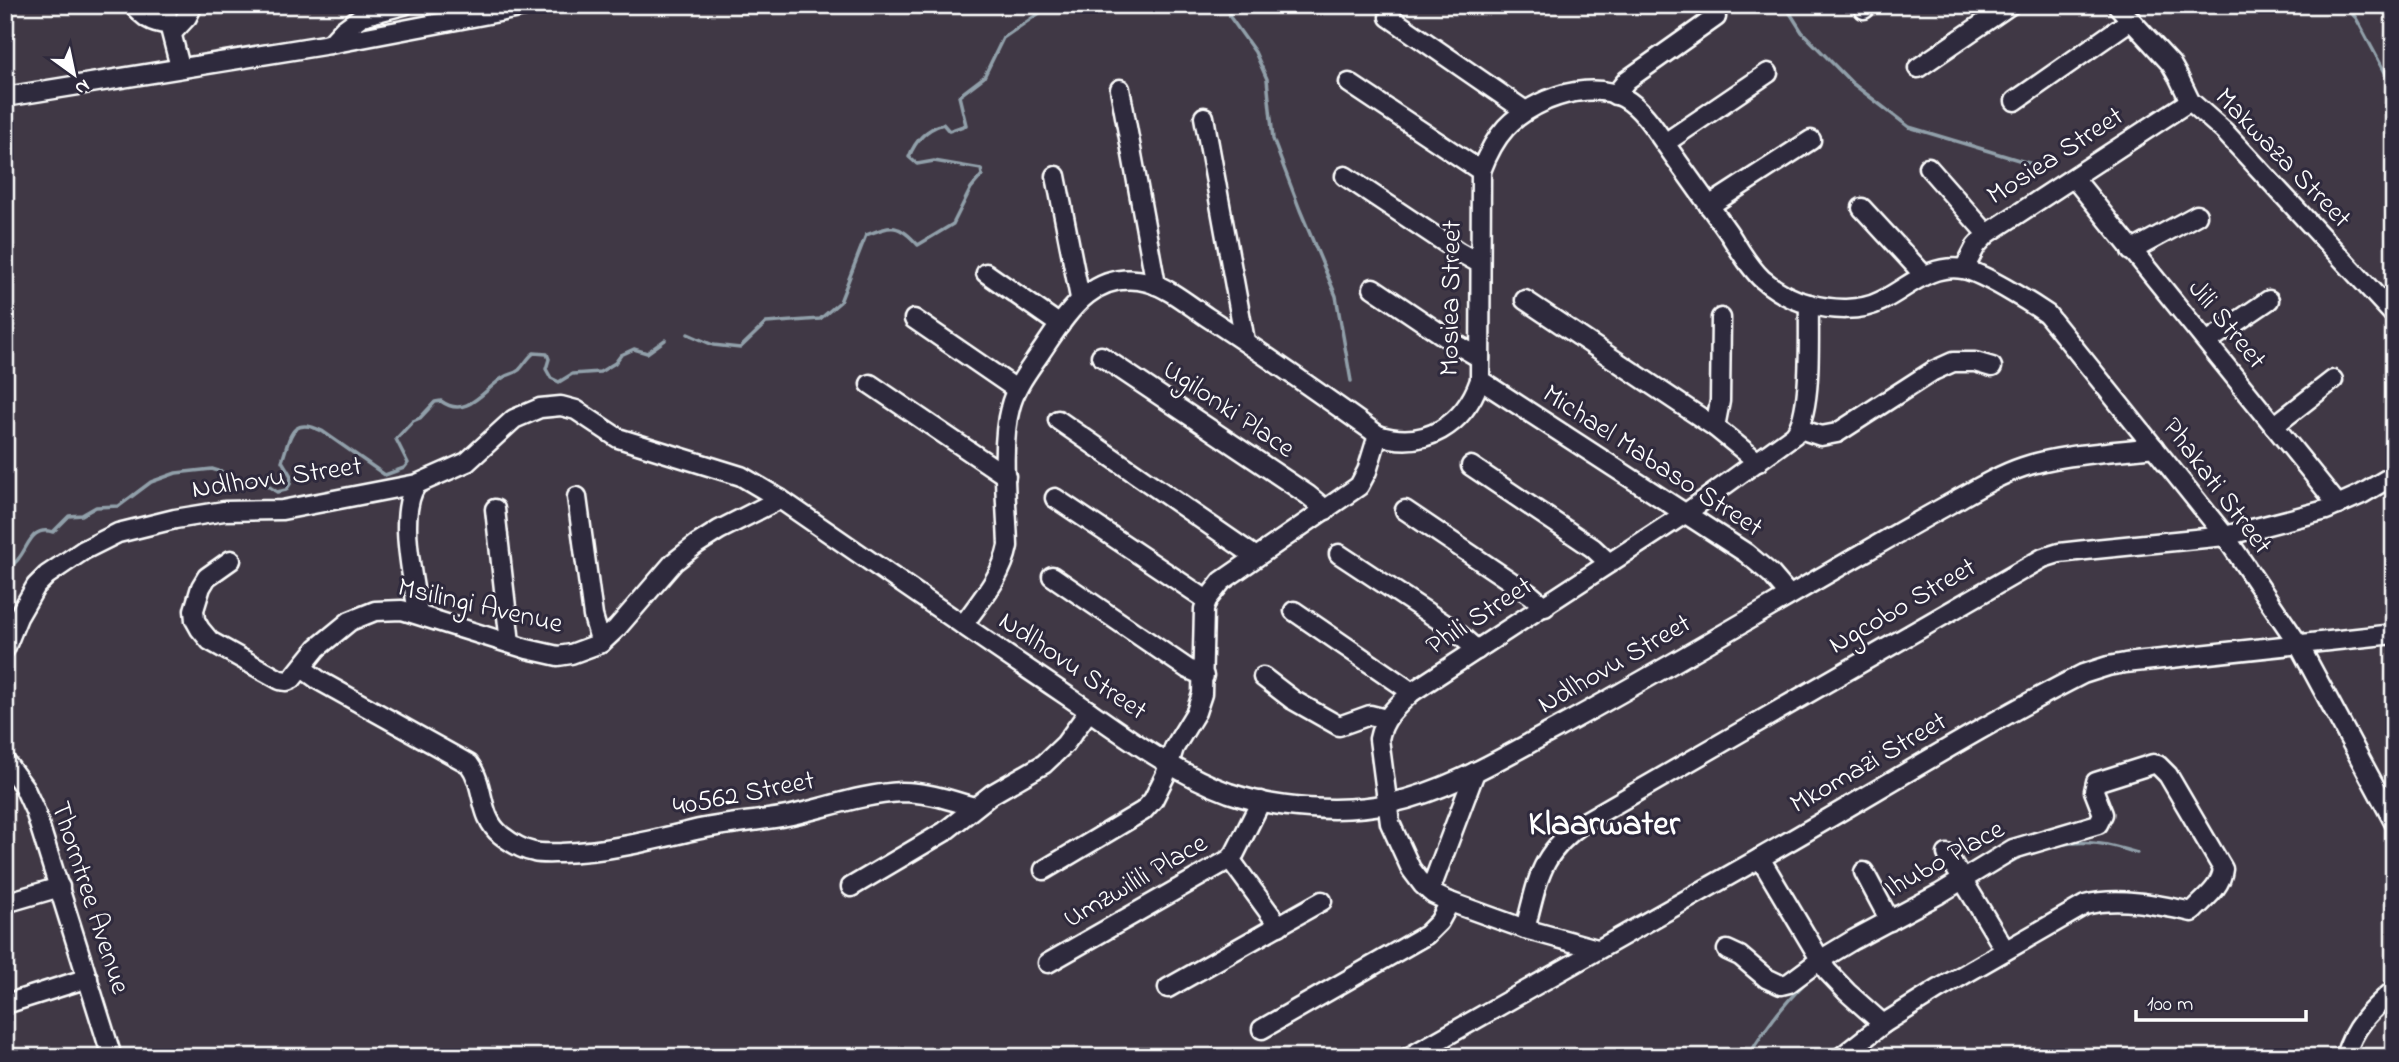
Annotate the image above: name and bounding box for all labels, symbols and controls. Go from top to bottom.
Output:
north arrow [38,38,108,108]
text: N [69,71,95,101]
street label: Makwaza Street [2204,79,2360,239]
street label: Mosiea Street [1979,97,2133,217]
street label: Mosiea Street [1430,220,1474,376]
street label: Jili Street [2177,271,2275,379]
street label: Ugilonki Place [1154,350,1303,470]
street label: Michael Mabaso Street [1534,375,1770,549]
street label: Phakati Street [2151,410,2281,564]
street label: Ndlhovu Street [189,447,365,511]
street label: Ngcobo Street [1821,548,1985,666]
street label: Phili Street [1418,567,1542,667]
street label: Msilingi Avenue [393,568,567,646]
street label: Ndlhovu Street [989,602,1155,732]
street label: Ndlhovu Street [1530,604,1700,726]
street label: Mkomazi Street [1783,702,1955,826]
street label: 40562 Street [670,761,818,829]
street label: Thorntree Avenue [39,796,140,1000]
district label: Klaarwater [1528,800,1681,851]
street label: Ihubo Place [1878,810,2013,910]
street label: Umzwilili Place [1056,824,1216,940]
scale bar [2136,978,2306,1022]
text: 100 m [2147,990,2193,1020]

